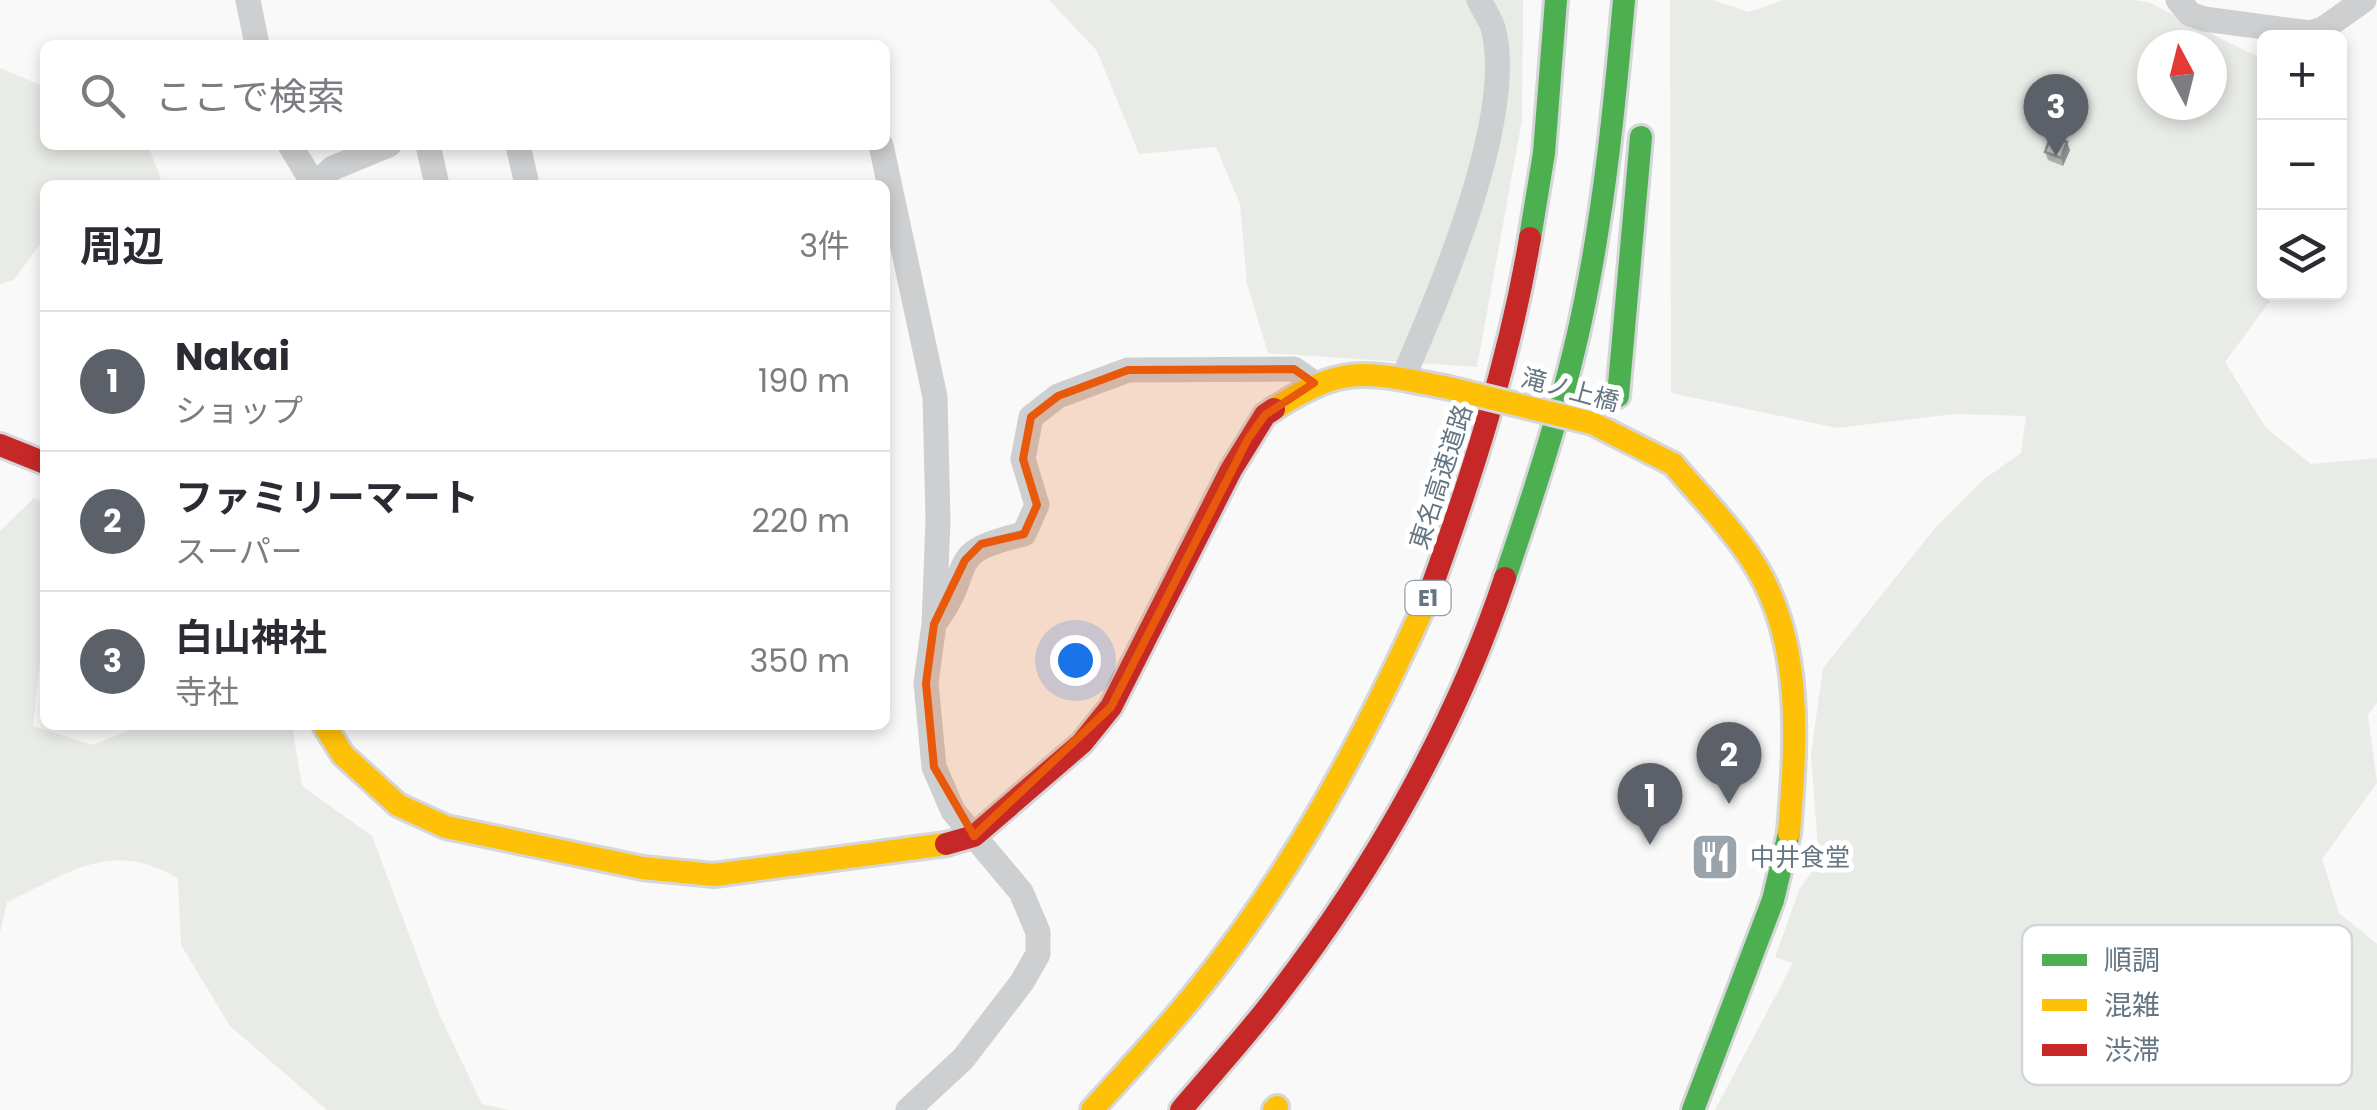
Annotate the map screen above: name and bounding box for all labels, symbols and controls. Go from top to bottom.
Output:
north arrow [2137,30,2227,120]
map controls [2257,30,2347,300]
button: + [2257,30,2347,120]
search box [40,40,890,150]
icon: search [75,68,130,123]
text: ここで検索 [155,70,345,123]
pin: 3 [2024,74,2088,156]
button: − [2257,120,2347,210]
button: layers [2257,210,2347,300]
text: 周辺 [80,217,164,276]
text: 3件 [799,223,850,268]
text: Nakai [175,330,290,383]
text: 1 [106,358,119,403]
text: 190 m [758,358,850,403]
street label: 滝ノ上橋 [1517,360,1623,420]
text: ショップ [175,388,303,433]
street label: 東名高速道路 [1401,400,1481,554]
text: ファミリーマート [175,471,479,524]
text: 2 [103,498,122,543]
text: 220 m [752,498,850,543]
text: スーパー [175,529,303,574]
road number: E1 [1406,581,1450,615]
text: 白山神社 [175,611,327,664]
your location [1050,635,1101,686]
text: 3 [103,638,122,683]
text: 350 m [749,638,850,683]
text: 寺社 [175,669,239,714]
pin: 2 [1696,722,1762,804]
pin: 1 [1618,762,1682,845]
restaurant icon: 中井食堂 [1689,831,1741,883]
place label: 中井食堂 [1750,840,1850,875]
legend [2022,925,2352,1085]
text: 順調 [2104,941,2160,980]
text: 混雑 [2104,986,2160,1025]
text: 渋滞 [2104,1031,2160,1070]

